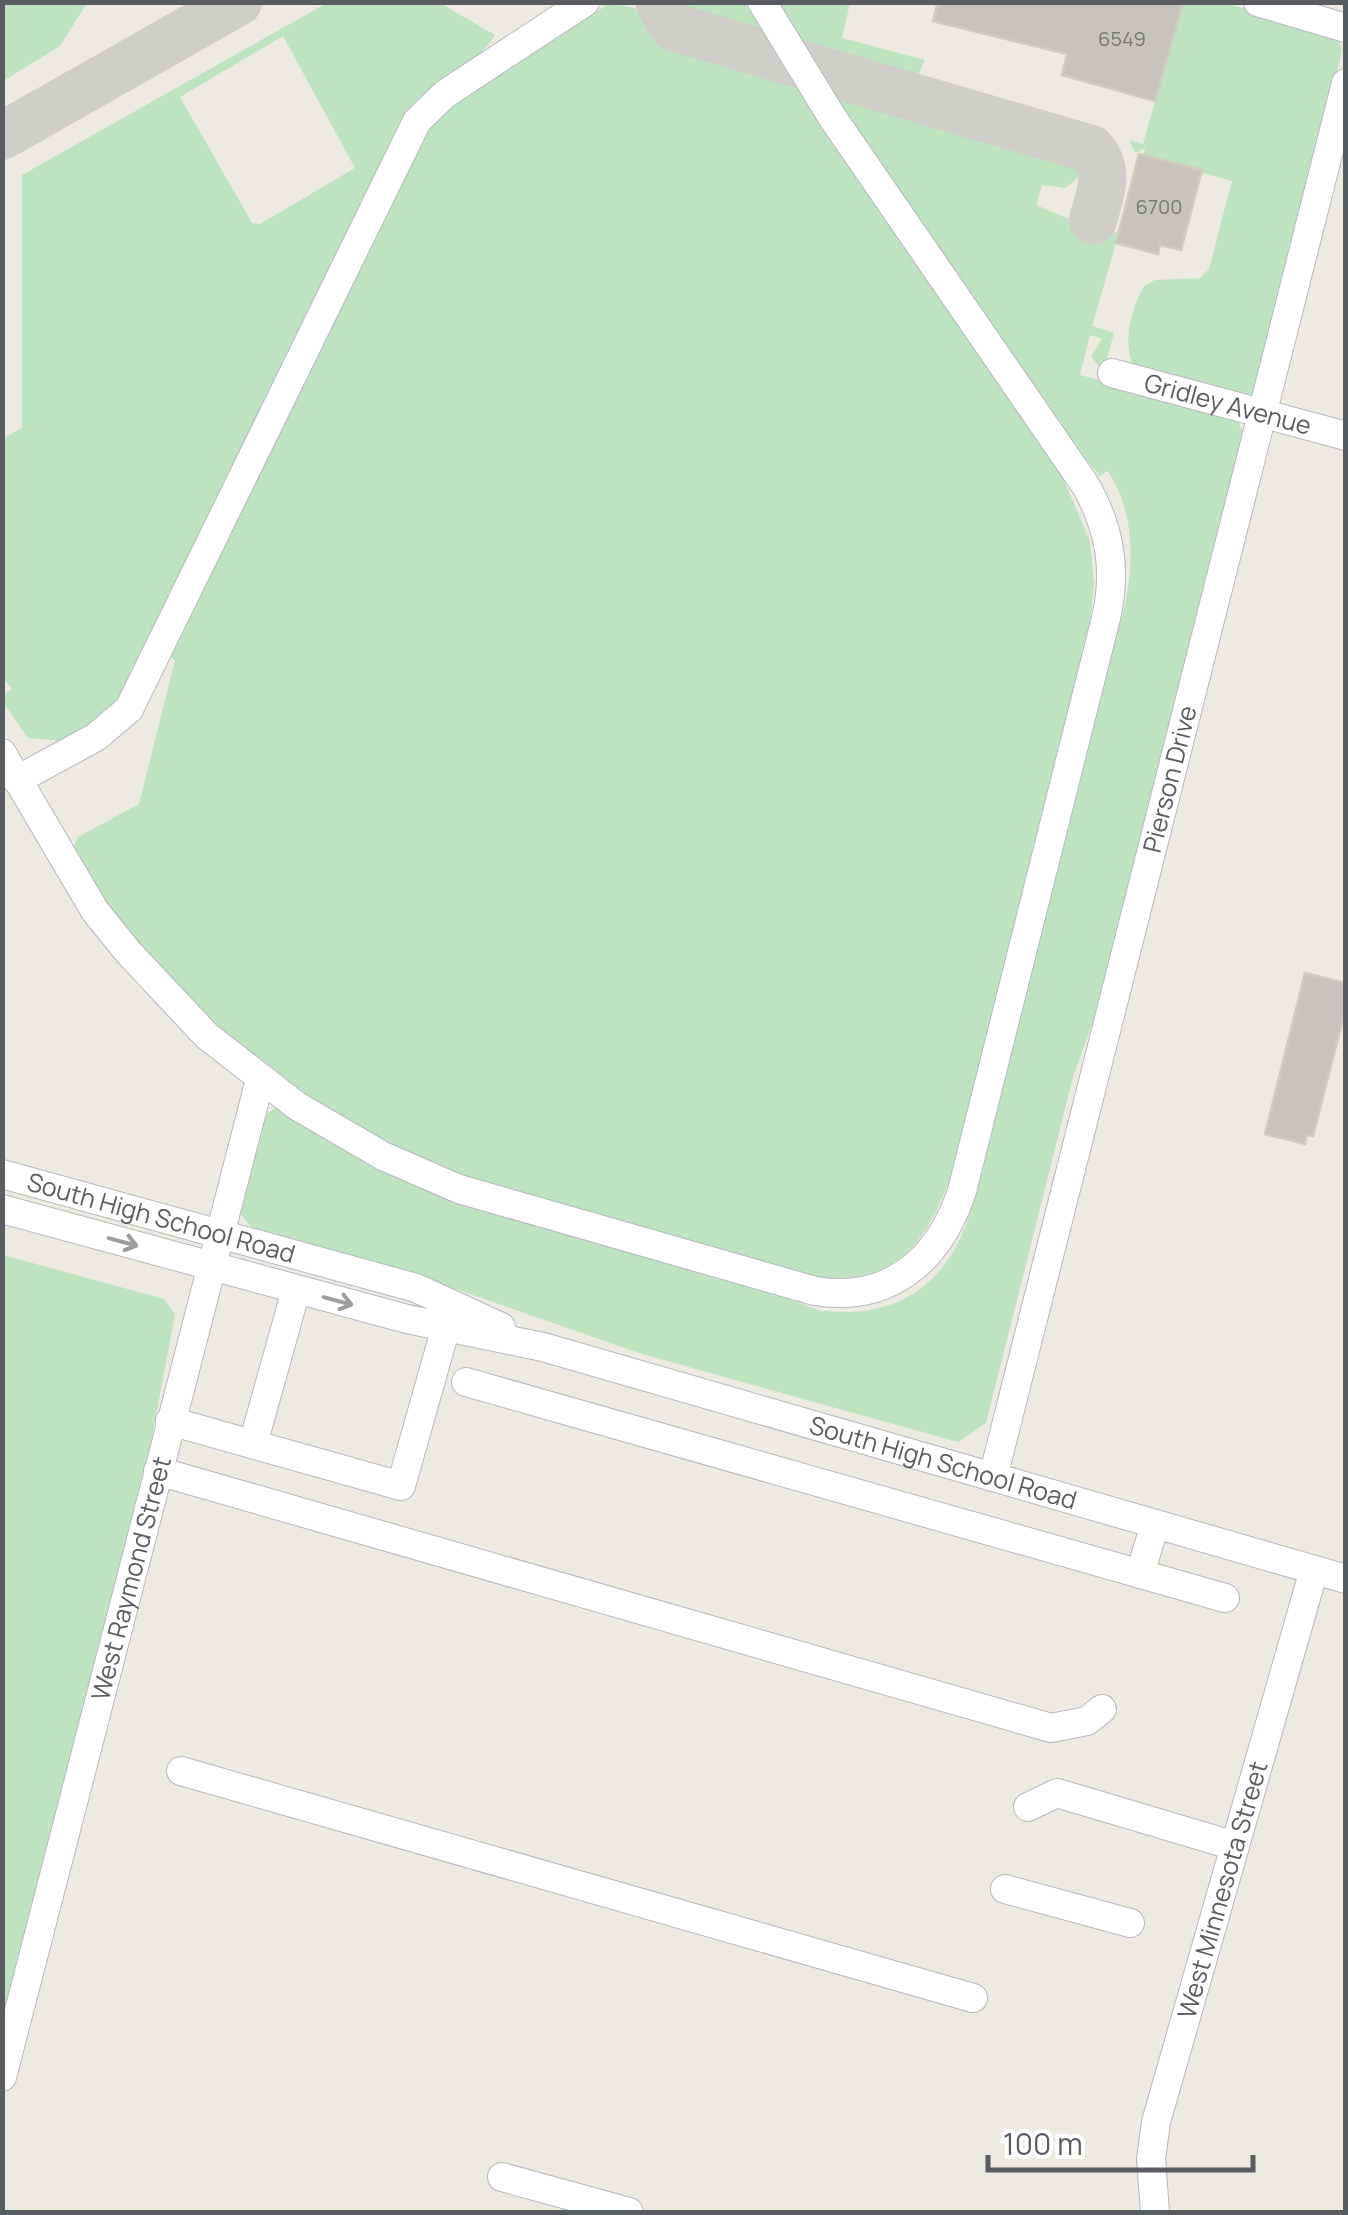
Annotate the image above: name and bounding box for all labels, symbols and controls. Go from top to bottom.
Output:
house number: 6549 [1098,25,1146,52]
house number: 6700 [1136,193,1182,220]
street label: Gridley Avenue [1141,365,1315,443]
street label: Pierson Drive [1134,702,1205,856]
street label: South High School Road [23,1164,299,1271]
one-way arrow [106,1233,138,1252]
one-way arrow [321,1292,353,1311]
street label: South High School Road [806,1407,1081,1517]
street label: West Raymond Street [82,1453,179,1704]
street label: West Minnesota Street [1169,1757,1275,2022]
scale bar [988,2110,1253,2172]
text: 100 m [1003,2123,1083,2164]

